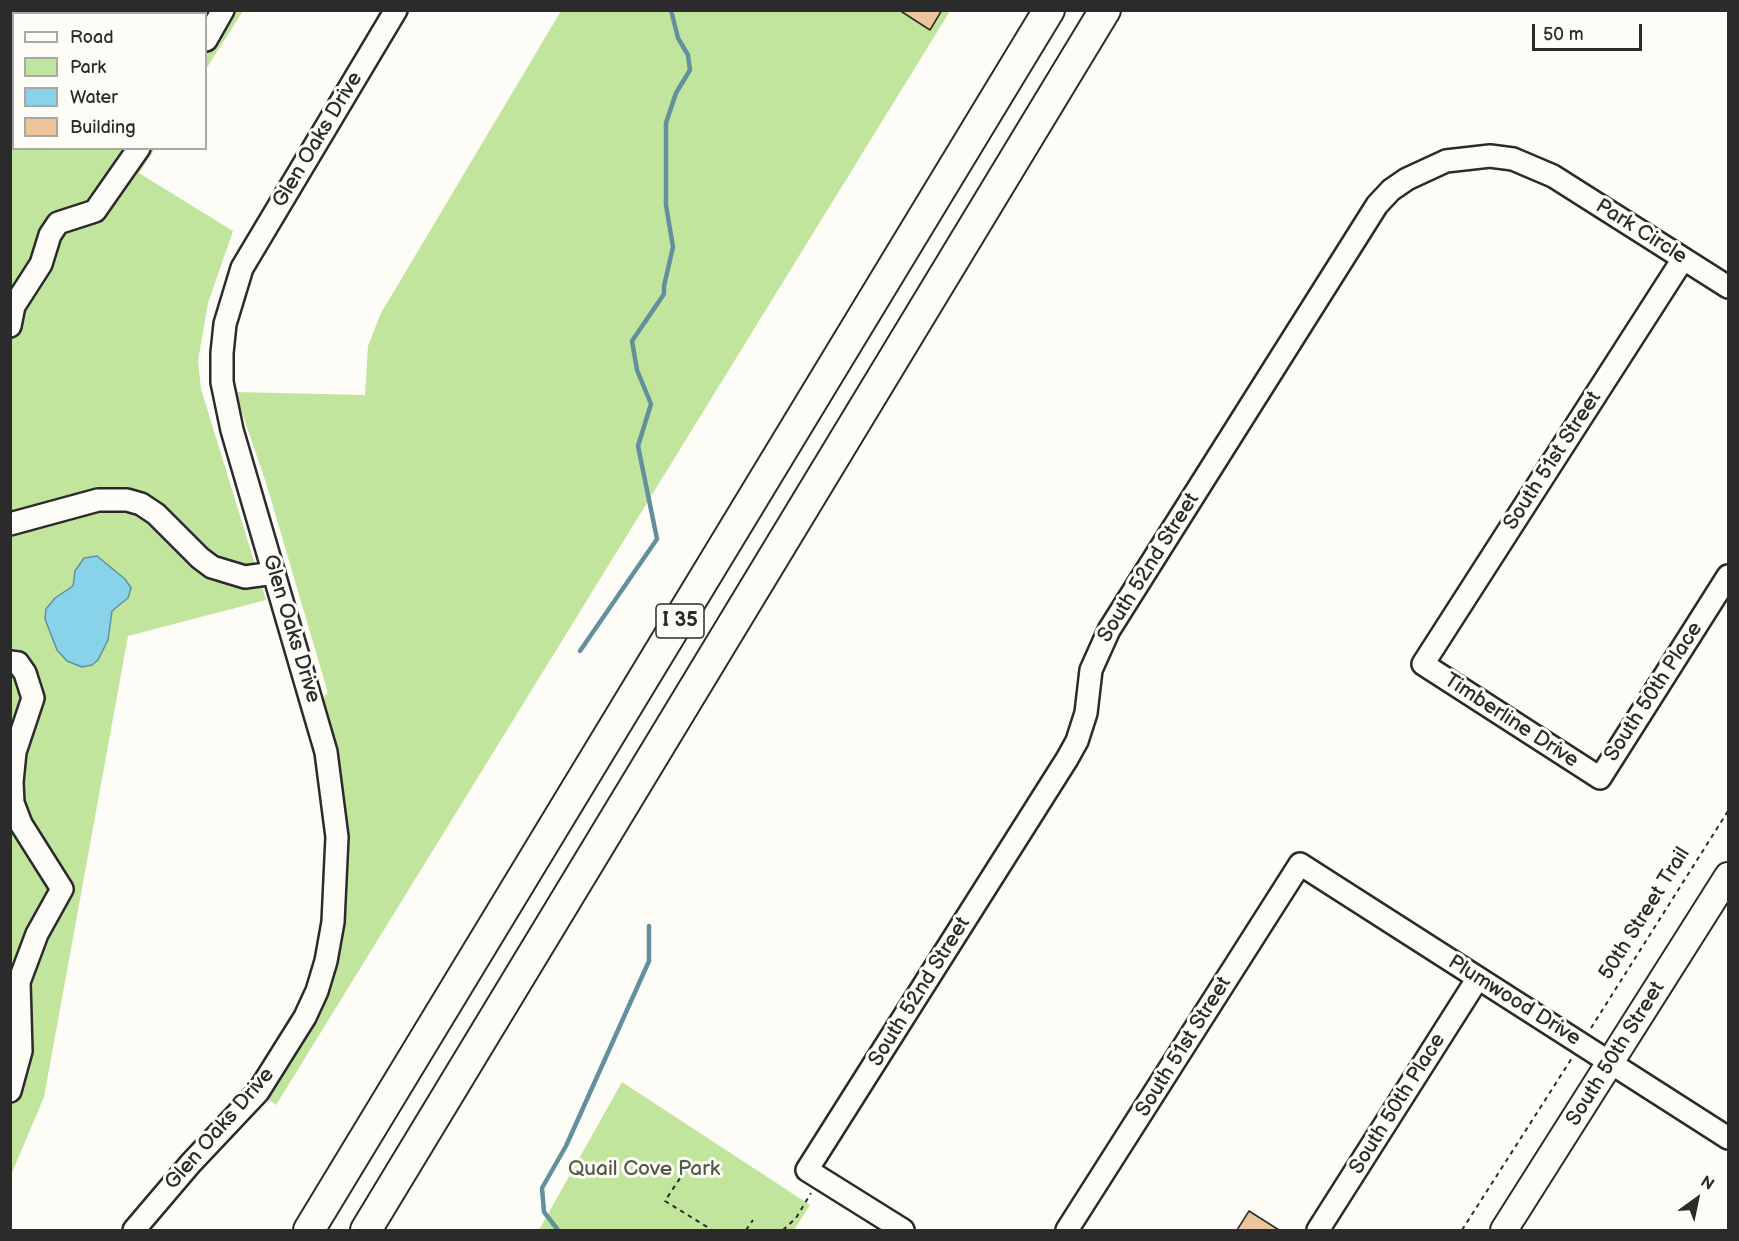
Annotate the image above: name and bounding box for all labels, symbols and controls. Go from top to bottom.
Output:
legend [12,12,207,150]
scale bar [1535,12,1644,50]
text: 50 m [1543,24,1584,45]
text: Road [70,27,114,48]
text: Park [70,57,106,78]
street label: Glen Oaks Drive [268,68,368,212]
text: Water [70,87,118,108]
text: Building [70,117,136,138]
street label: Park Circle [1591,194,1691,270]
street label: South 51st Street [1499,387,1607,535]
street label: South 52nd Street [1093,489,1205,647]
street label: Glen Oaks Drive [257,552,325,706]
road number: I 35 [656,604,704,638]
street label: South 50th Place [1600,618,1708,766]
street label: Timberline Drive [1439,668,1583,774]
street label: 50th Street Trail [1594,843,1696,985]
street label: South 52nd Street [864,913,976,1071]
street label: Plumwood Drive [1443,950,1585,1052]
street label: South 51st Street [1131,972,1237,1122]
street label: South 50th Street [1561,977,1671,1131]
street label: South 50th Place [1345,1029,1451,1179]
street label: Glen Oaks Drive [160,1063,280,1195]
park label: Quail Cove Park [568,1157,720,1183]
north arrow [1667,1169,1727,1229]
text: N [1697,1172,1717,1195]

